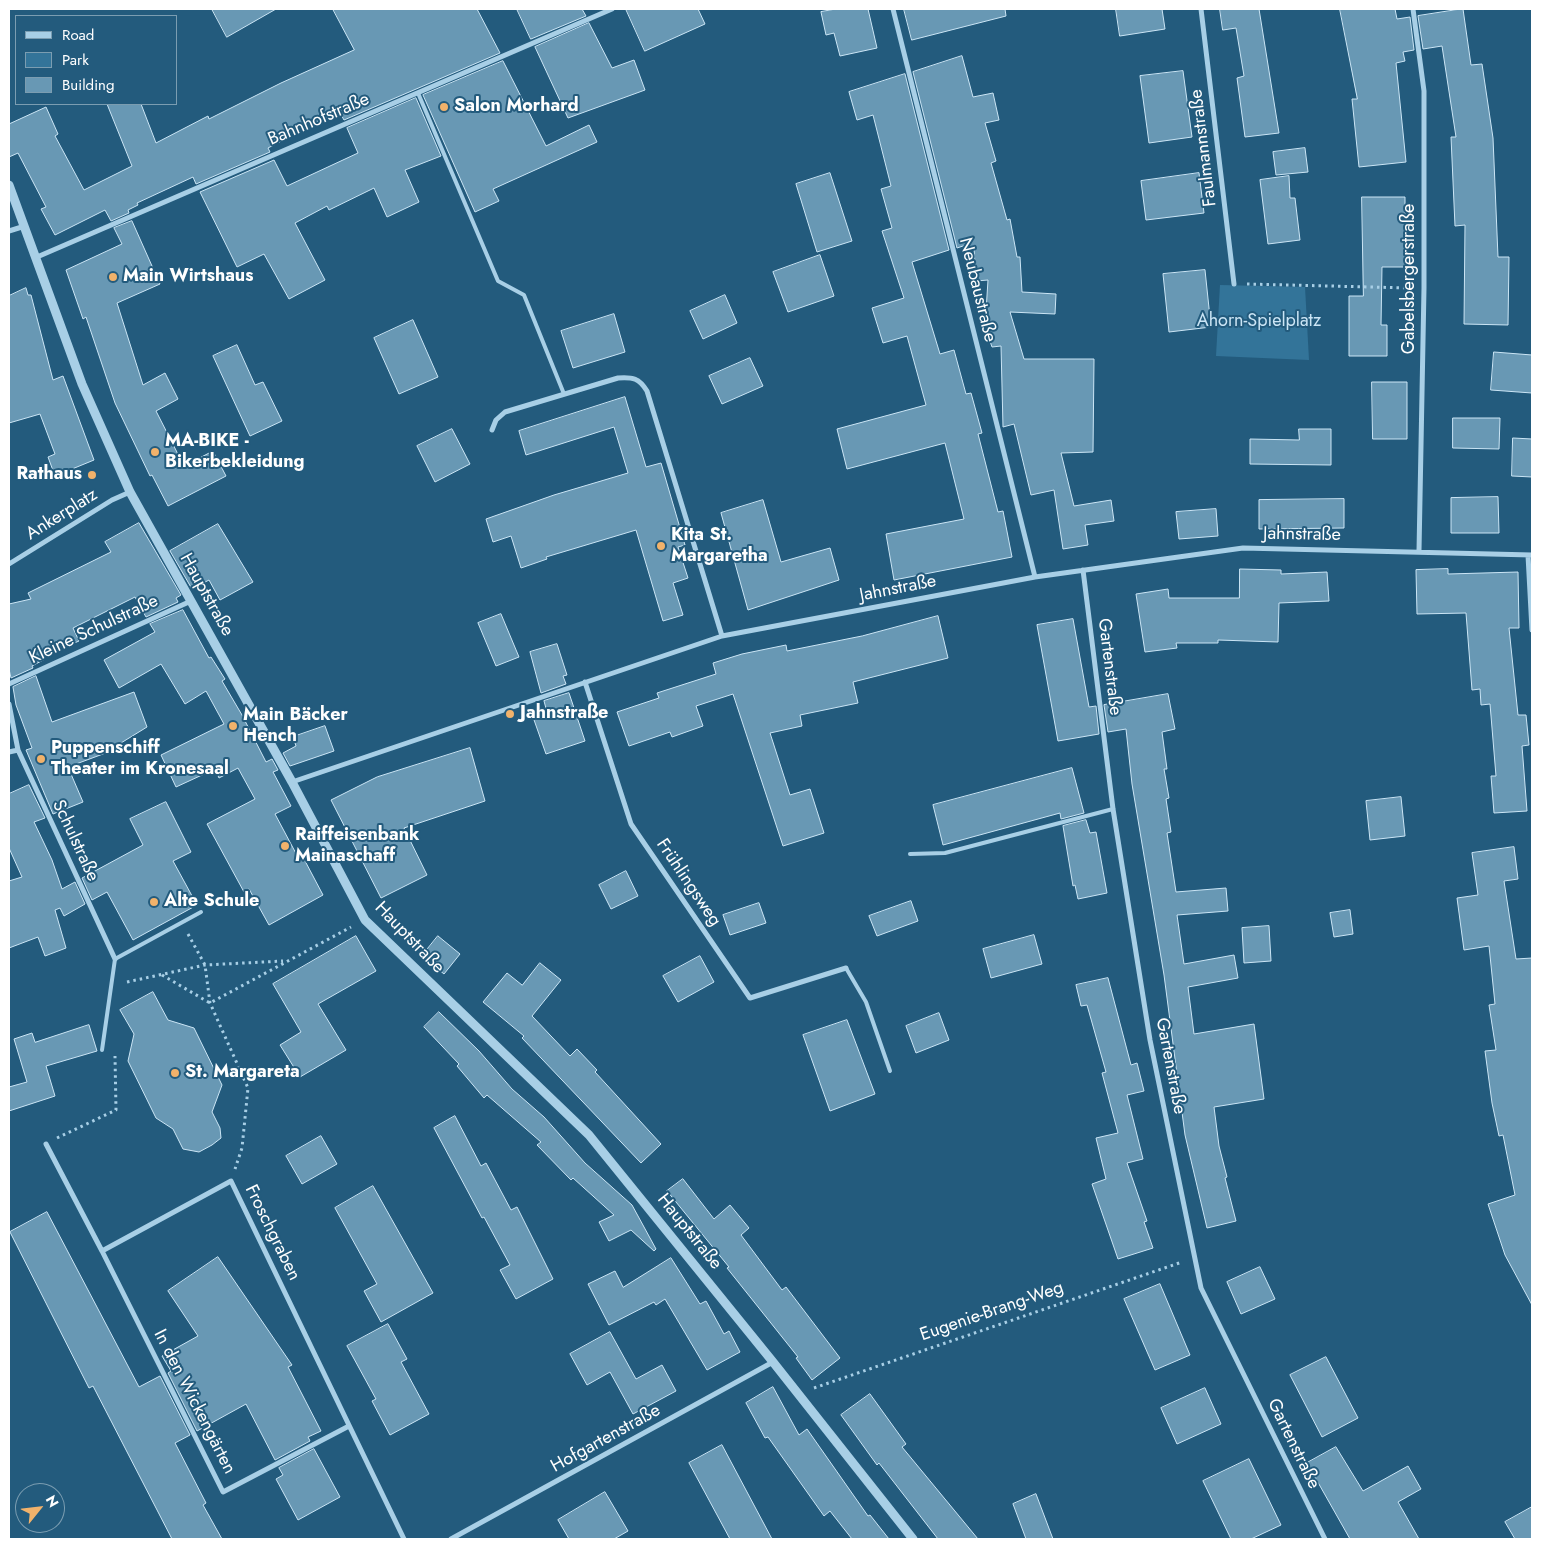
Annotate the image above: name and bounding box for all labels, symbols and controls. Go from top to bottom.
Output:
legend [15,15,178,105]
text: Road [62,24,94,46]
text: Park [62,49,89,71]
text: Building [62,74,114,96]
street label: Faulmannstraße [1186,88,1222,208]
street label: Bahnhofstraße [265,89,373,151]
place label: Salon Morhard [454,96,579,118]
marker: Salon Morhard [438,101,450,113]
street label: Gabelsbergerstraße [1399,204,1421,354]
street label: Neubaustraße [954,236,1000,344]
place label: Main Wirtshaus [123,266,253,288]
marker: Main Wirtshaus [107,271,119,283]
park label: Ahorn-Spielplatz [1197,311,1321,333]
place label: MA-BIKE - Bikerbekleidung [165,431,304,474]
marker: MA-BIKE - Bikerbekleidung [149,446,161,458]
place label: Rathaus [16,464,82,486]
marker: Rathaus [86,469,98,481]
street label: Ankerplatz [22,485,102,545]
street label: Jahnstraße [1263,524,1341,546]
place label: Kita St. Margaretha [671,525,768,568]
marker: Kita St. Margaretha [655,540,667,552]
street label: Hauptstraße [174,550,238,640]
street label: Jahnstraße [858,571,938,607]
street label: Kleine Schulstraße [26,591,162,669]
street label: Gartenstraße [1092,617,1126,717]
place label: Jahnstraße [520,703,608,725]
place label: Main Bäcker Hench [243,705,348,748]
marker: Jahnstraße [504,708,516,720]
marker: Main Bäcker Hench [227,720,239,732]
place label: Puppenschiff Theater im Kronesaal [51,738,229,781]
marker: Puppenschiff Theater im Kronesaal [35,753,47,765]
street label: Schulstraße [47,797,103,885]
place label: Raiffeisenbank Mainaschaff [295,825,419,868]
street label: Frühlingsweg [651,835,725,931]
marker: Raiffeisenbank Mainaschaff [279,840,291,852]
place label: Alte Schule [164,891,259,913]
marker: Alte Schule [148,896,160,908]
street label: Hauptstraße [369,898,449,978]
street label: Gartenstraße [1150,1016,1190,1116]
place label: St. Margareta [185,1062,300,1084]
marker: St. Margareta [169,1067,181,1079]
street label: Froschgraben [240,1182,304,1284]
street label: Hauptstraße [652,1190,726,1274]
street label: Eugenie-Brang-Weg [917,1277,1067,1347]
street label: In den Wickengärten [148,1326,240,1478]
street label: Gartenstraße [1262,1395,1324,1493]
street label: Hofgartenstraße [547,1400,665,1478]
north arrow [15,1483,65,1533]
text: N [41,1491,64,1511]

